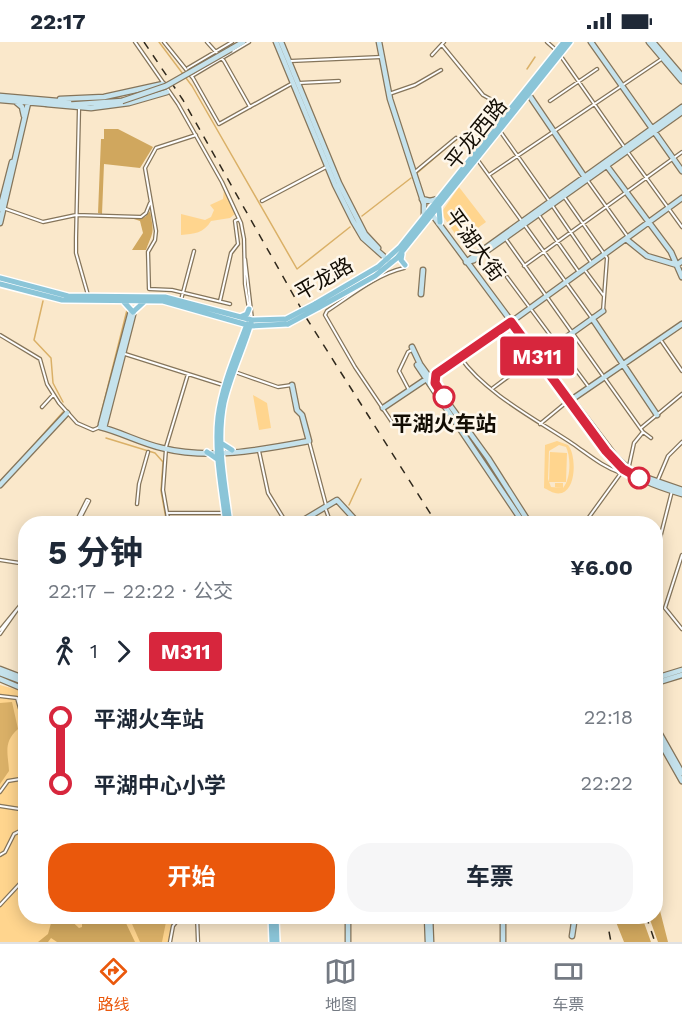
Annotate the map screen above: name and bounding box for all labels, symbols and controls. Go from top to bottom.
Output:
text: 22:17 [30,9,86,34]
street label: 平龙西路 [439,93,512,174]
street label: 平湖大街 [441,203,510,286]
street label: 平龙路 [290,252,357,305]
line badge: M311 [495,336,579,376]
text: M311 [512,344,562,369]
marker: 平湖火车站 [433,386,455,408]
place label: 平湖火车站 [392,411,497,436]
unlabelled marker [628,467,650,489]
text: 5 分钟 [48,533,143,572]
text: ¥6.00 [570,555,633,580]
text: 22:17 – 22:22 · 公交 [48,579,233,603]
icon: walk [48,635,81,668]
icon: forward [107,635,140,668]
text: 1 [90,639,98,663]
text: M311 [161,639,210,664]
text: 22:18 [584,705,633,729]
text: 平湖火车站 [94,707,204,732]
text: 22:22 [580,771,633,795]
text: 平湖中心小学 [94,773,226,798]
button: 开始 [48,843,335,912]
button: 车票 [347,843,633,912]
tab: 路线 [97,955,130,1015]
tab: 地图 [324,955,357,1015]
tab: 车票 [552,955,585,1015]

